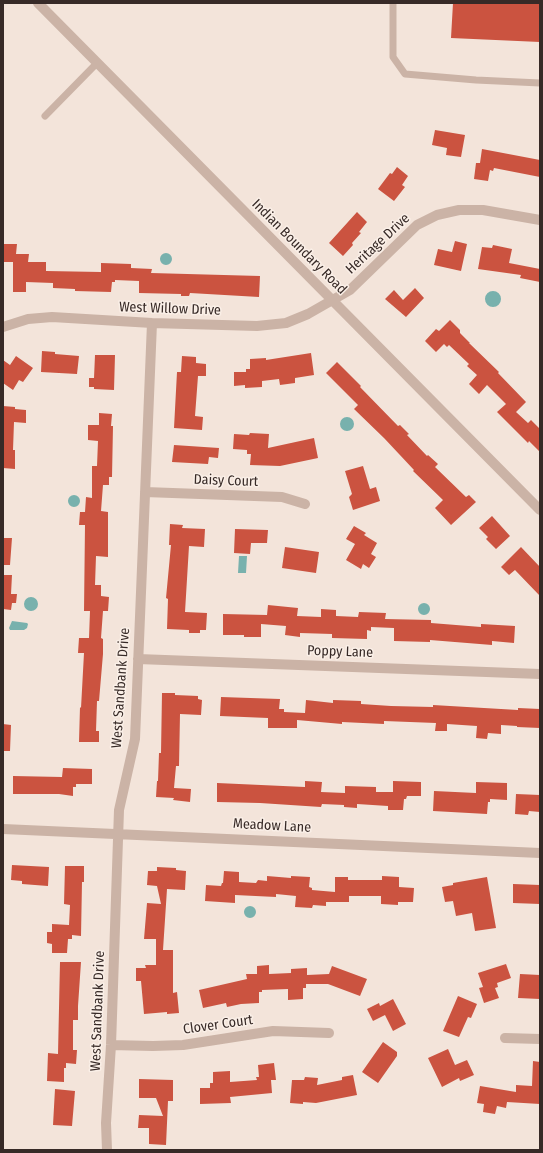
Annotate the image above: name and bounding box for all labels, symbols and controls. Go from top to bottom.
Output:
street label: Indian Boundary Road [248,196,350,298]
street label: Heritage Drive [343,210,413,278]
street label: West Willow Drive [119,299,221,319]
street label: Daisy Court [193,471,259,491]
street label: West Sandbank Drive [108,627,134,749]
street label: Poppy Lane [307,642,373,662]
street label: Meadow Lane [233,816,311,836]
street label: West Sandbank Drive [87,950,109,1072]
street label: Clover Court [182,1012,254,1038]

